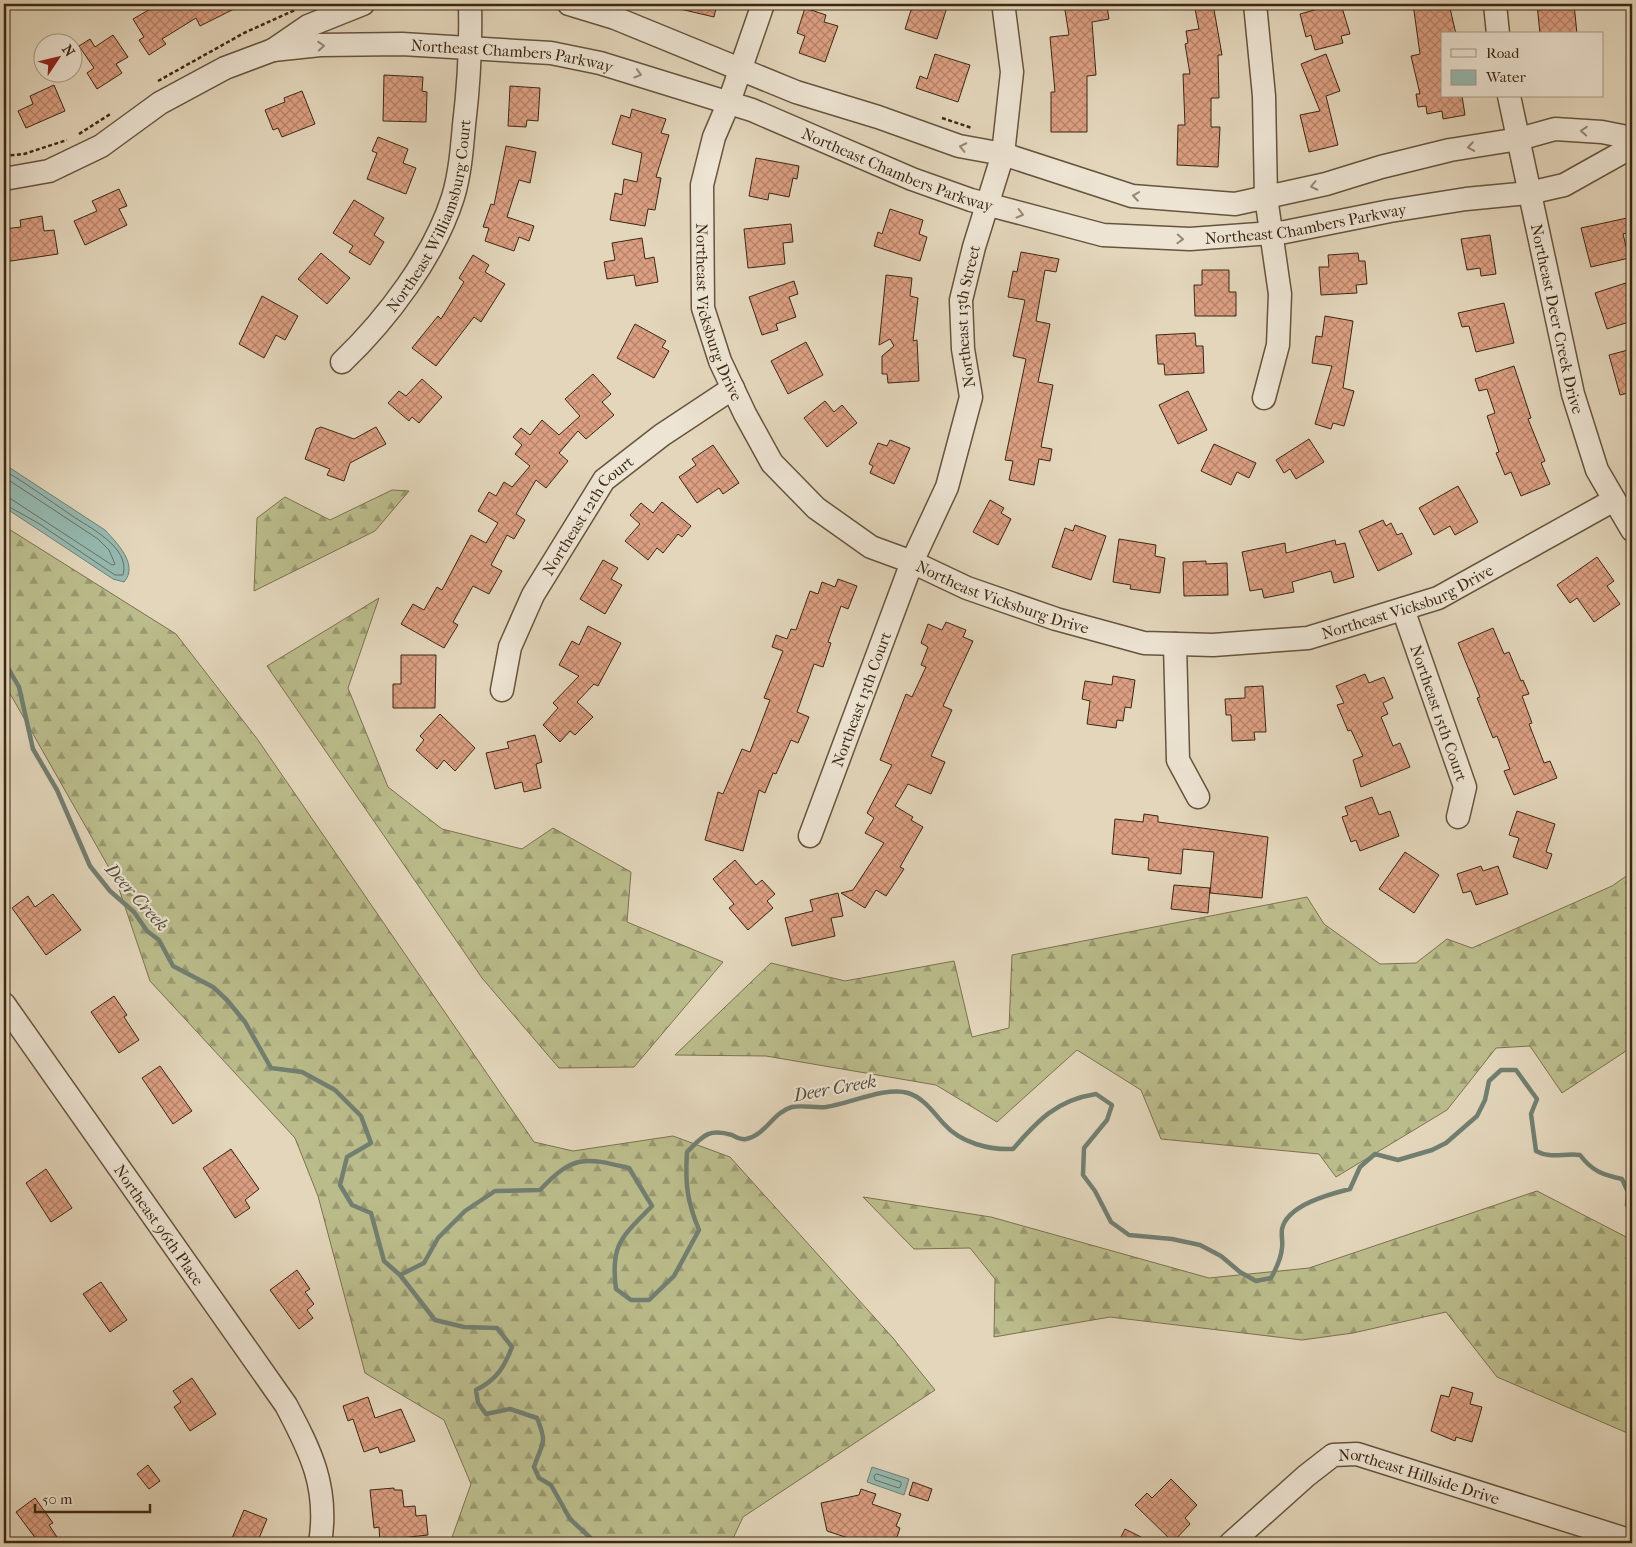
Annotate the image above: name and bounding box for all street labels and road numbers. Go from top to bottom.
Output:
street label: Northeast Chambers Parkway [410,36,616,77]
street label: Northeast Williamsburg Court [382,118,475,316]
street label: Northeast Chambers Parkway [799,124,995,216]
street label: Northeast Chambers Parkway [1204,199,1408,248]
street label: Northeast Deer Creek Drive [1527,222,1588,416]
street label: Northeast Vicksburg Drive [692,223,746,404]
street label: Northeast 13th Street [952,243,984,389]
street label: Northeast 12th Court [539,452,638,579]
street label: Northeast Vicksburg Drive [913,556,1091,638]
street label: Northeast Vicksburg Drive [1319,560,1497,643]
street label: Northeast 13th Court [828,629,895,770]
street label: Northeast 15th Court [1406,642,1471,784]
street label: Northeast 96th Place [110,1161,208,1289]
street label: Northeast Hillside Drive [1338,1445,1502,1509]

